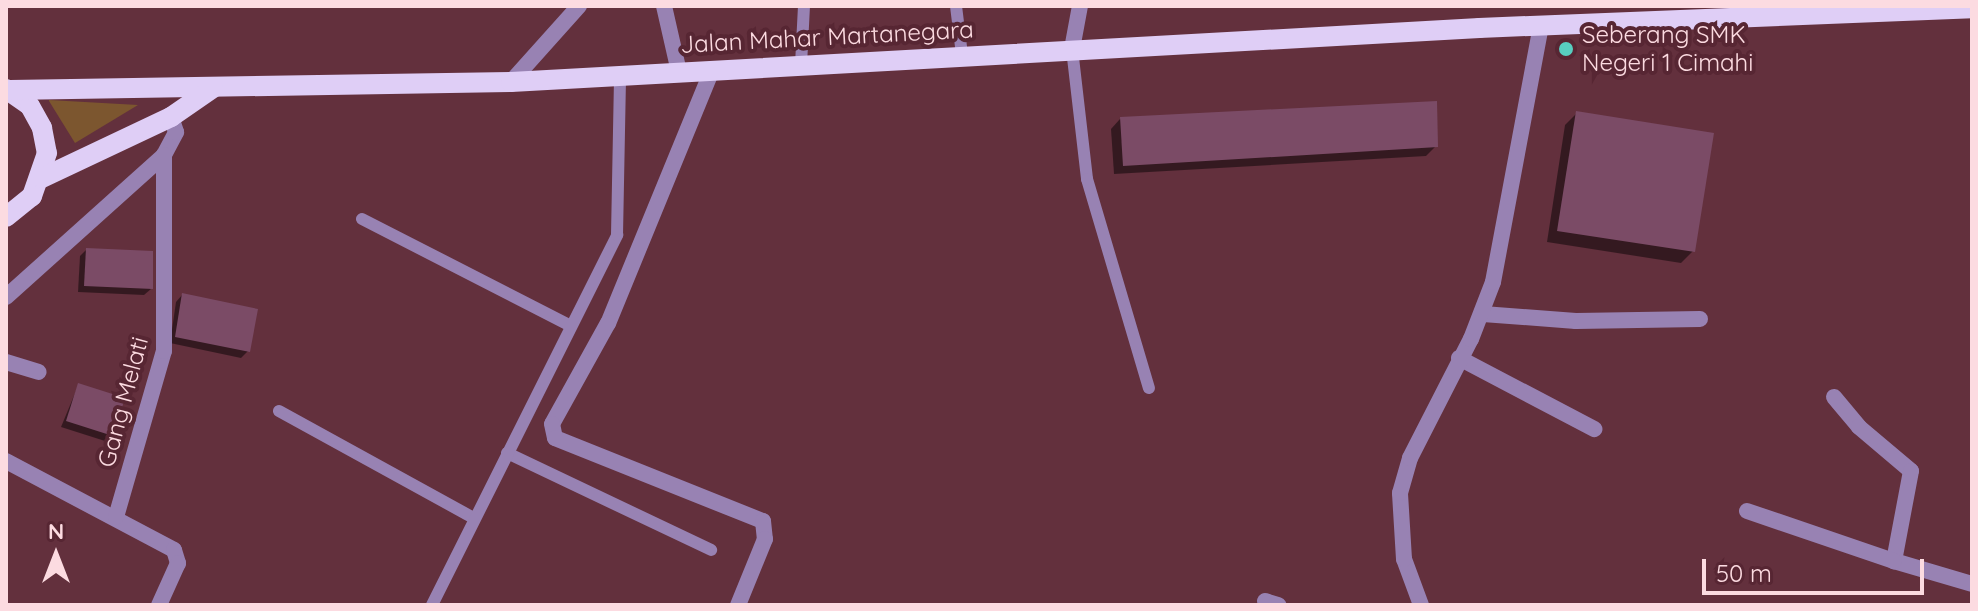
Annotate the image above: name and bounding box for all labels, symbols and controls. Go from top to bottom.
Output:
street label: Jalan Mahar Martanegara [680,15,974,59]
place label: Seberang SMK Negeri 1 Cimahi [1582,21,1753,77]
marker: Seberang SMK Negeri 1 Cimahi [1557,40,1575,58]
street label: Gang Melati [92,334,154,470]
north arrow [16,515,96,595]
text: N [48,517,64,545]
scale bar [1706,543,1928,593]
text: 50 m [1716,558,1772,588]

